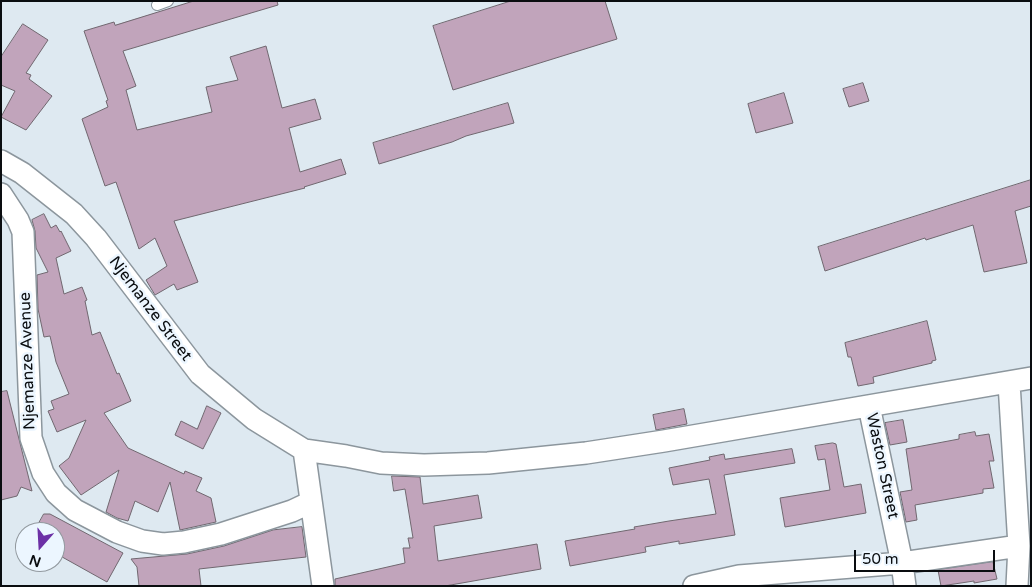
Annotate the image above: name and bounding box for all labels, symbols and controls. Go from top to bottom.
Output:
street label: Njemanze Street [104,253,196,365]
street label: Njemanze Avenue [16,292,40,430]
street label: Waston Street [861,411,903,521]
north arrow [15,522,65,572]
scale bar [857,540,998,572]
text: 50 m [862,550,899,568]
text: N [27,551,43,571]

